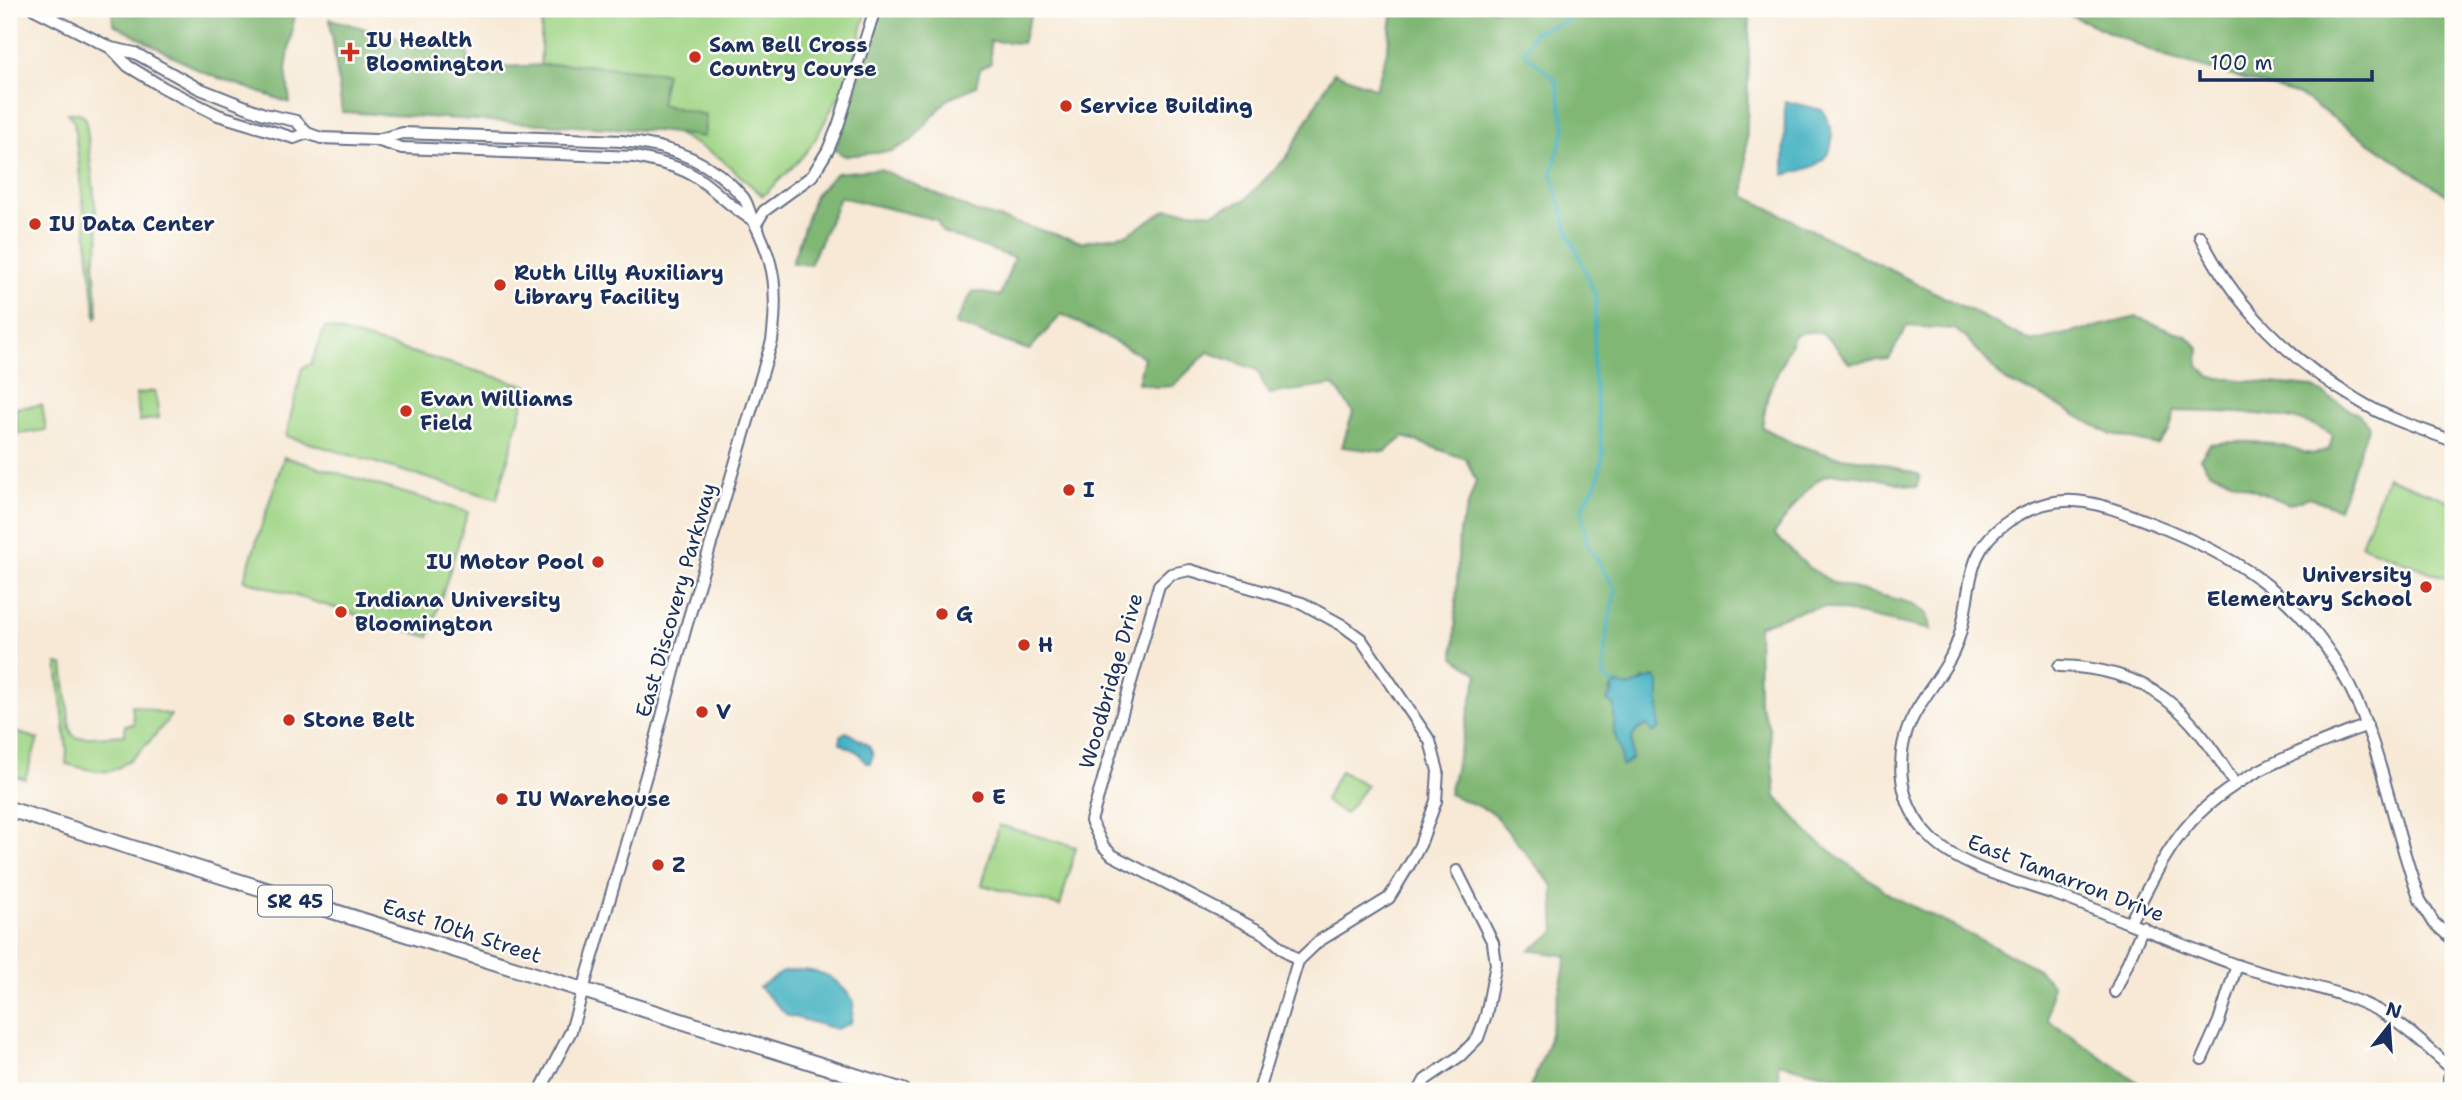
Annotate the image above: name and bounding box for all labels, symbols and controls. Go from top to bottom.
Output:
place label: IU Health Bloomington [366,26,504,78]
place label: Sam Bell Cross Country Course [709,31,877,83]
scale bar [2200,38,2371,82]
marker: IU Health Bloomington [340,42,360,62]
marker: Sam Bell Cross Country Course [687,49,703,65]
text: 100 m [2210,49,2273,77]
place label: Service Building [1080,92,1253,120]
marker: Service Building [1058,98,1074,114]
place label: IU Data Center [49,210,215,238]
marker: IU Data Center [27,216,43,232]
place label: Ruth Lilly Auxiliary Library Facility [514,259,724,311]
marker: Ruth Lilly Auxiliary Library Facility [492,277,508,293]
place label: Evan Williams Field [420,385,573,437]
marker: Evan Williams Field [398,403,414,419]
place label: I [1083,476,1095,504]
street label: East Discovery Parkway [629,479,723,721]
marker: I [1061,482,1077,498]
place label: IU Motor Pool [426,548,584,576]
marker: IU Motor Pool [590,554,606,570]
place label: University Elementary School [2207,561,2412,613]
marker: University Elementary School [2418,579,2434,595]
place label: Indiana University Bloomington [355,586,561,638]
street label: Woodbridge Drive [1073,590,1149,772]
place label: G [956,600,973,628]
marker: Indiana University Bloomington [333,604,349,620]
marker: G [934,606,950,622]
place label: H [1038,631,1053,659]
marker: H [1016,637,1032,653]
place label: V [716,698,731,726]
marker: V [694,704,710,720]
place label: Stone Belt [303,706,415,734]
marker: Stone Belt [281,712,297,728]
place label: E [992,783,1006,811]
place label: IU Warehouse [516,785,671,813]
marker: E [970,789,986,805]
marker: IU Warehouse [494,791,510,807]
street label: East Tamarron Drive [1964,828,2168,928]
place label: Z [672,851,685,879]
marker: Z [650,857,666,873]
road number: SR 45 [258,886,332,917]
street label: East 10th Street [379,892,545,970]
north arrow [2354,992,2424,1062]
text: N [2383,996,2405,1024]

